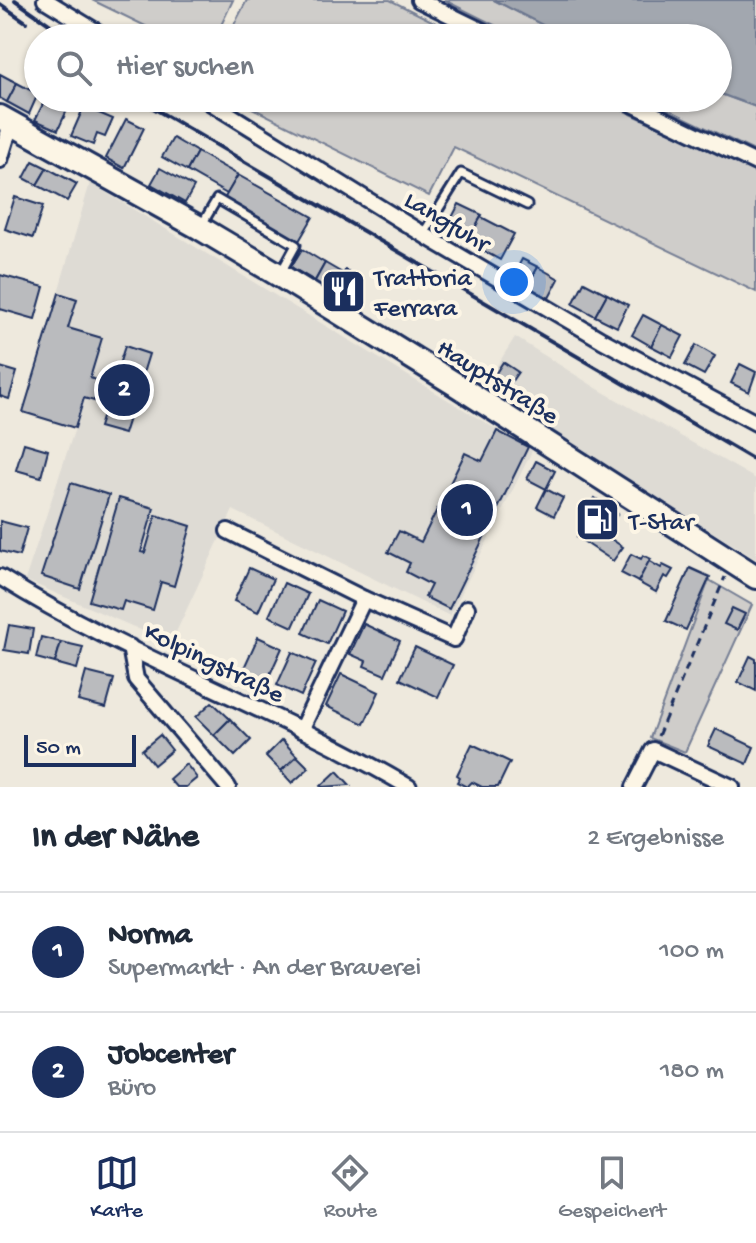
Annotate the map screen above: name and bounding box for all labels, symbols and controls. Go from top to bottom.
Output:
search box [24,24,732,112]
icon: search [52,46,96,90]
text: Hier suchen [116,51,254,86]
street label: Langfuhr [397,186,497,263]
your location [494,262,534,302]
place label: Trattoria Ferrara [372,265,473,326]
restaurant icon: Trattoria Ferrara [319,267,367,315]
street label: Hauptstraße [430,334,564,434]
pin: 2 [98,360,150,420]
pin: 1 [441,480,493,540]
fuel station icon: T-Star [574,496,622,544]
place label: T-Star [627,509,696,540]
street label: Kolpingstraße [138,618,289,713]
scale bar [24,731,136,767]
text: 50 m [36,736,81,762]
text: In der Nähe [32,819,199,859]
text: 2 Ergebnisse [587,824,724,855]
text: Norma [108,919,192,954]
text: 1 [53,937,63,968]
text: 100 m [659,937,724,968]
text: Supermarkt · An der Brauerei [108,954,421,985]
text: Jobcenter [108,1039,234,1074]
text: 2 [52,1057,64,1088]
text: 180 m [660,1057,724,1088]
text: Büro [108,1074,156,1105]
tab: Karte [90,1151,143,1225]
tab: Route [324,1151,377,1225]
tab: Gespeichert [558,1151,666,1225]

